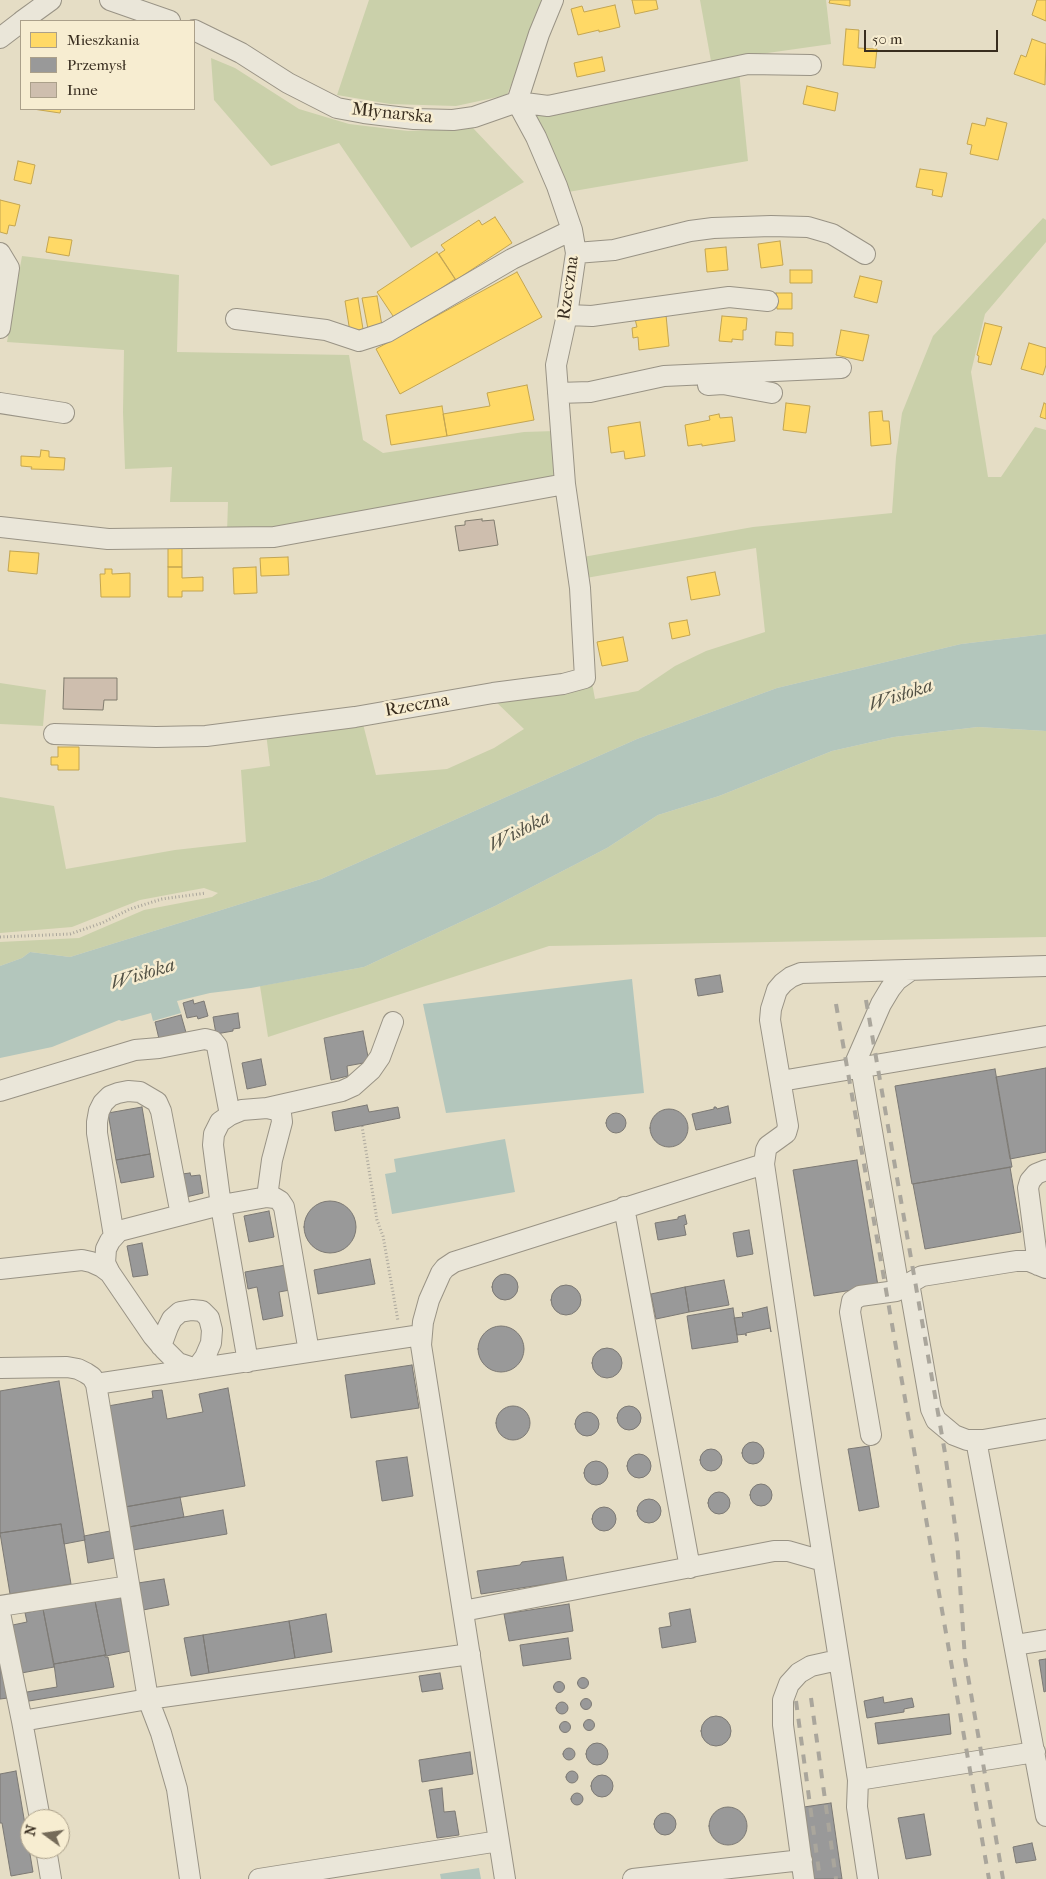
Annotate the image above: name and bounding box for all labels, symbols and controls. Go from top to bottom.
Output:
legend [20,20,195,110]
scale bar [866,20,1000,52]
text: 50 m [872,30,902,48]
text: Mieszkania [67,31,139,49]
text: Przemysł [67,56,126,74]
text: Inne [67,81,98,99]
street label: Młynarska [350,99,434,129]
street label: Rzeczna [554,255,584,321]
water label: Wisłoka [866,675,936,717]
street label: Rzeczna [383,690,451,722]
water label: Wisłoka [485,807,555,857]
water label: Wisłoka [108,954,178,996]
north arrow [20,1809,70,1859]
text: N [21,1823,40,1838]

